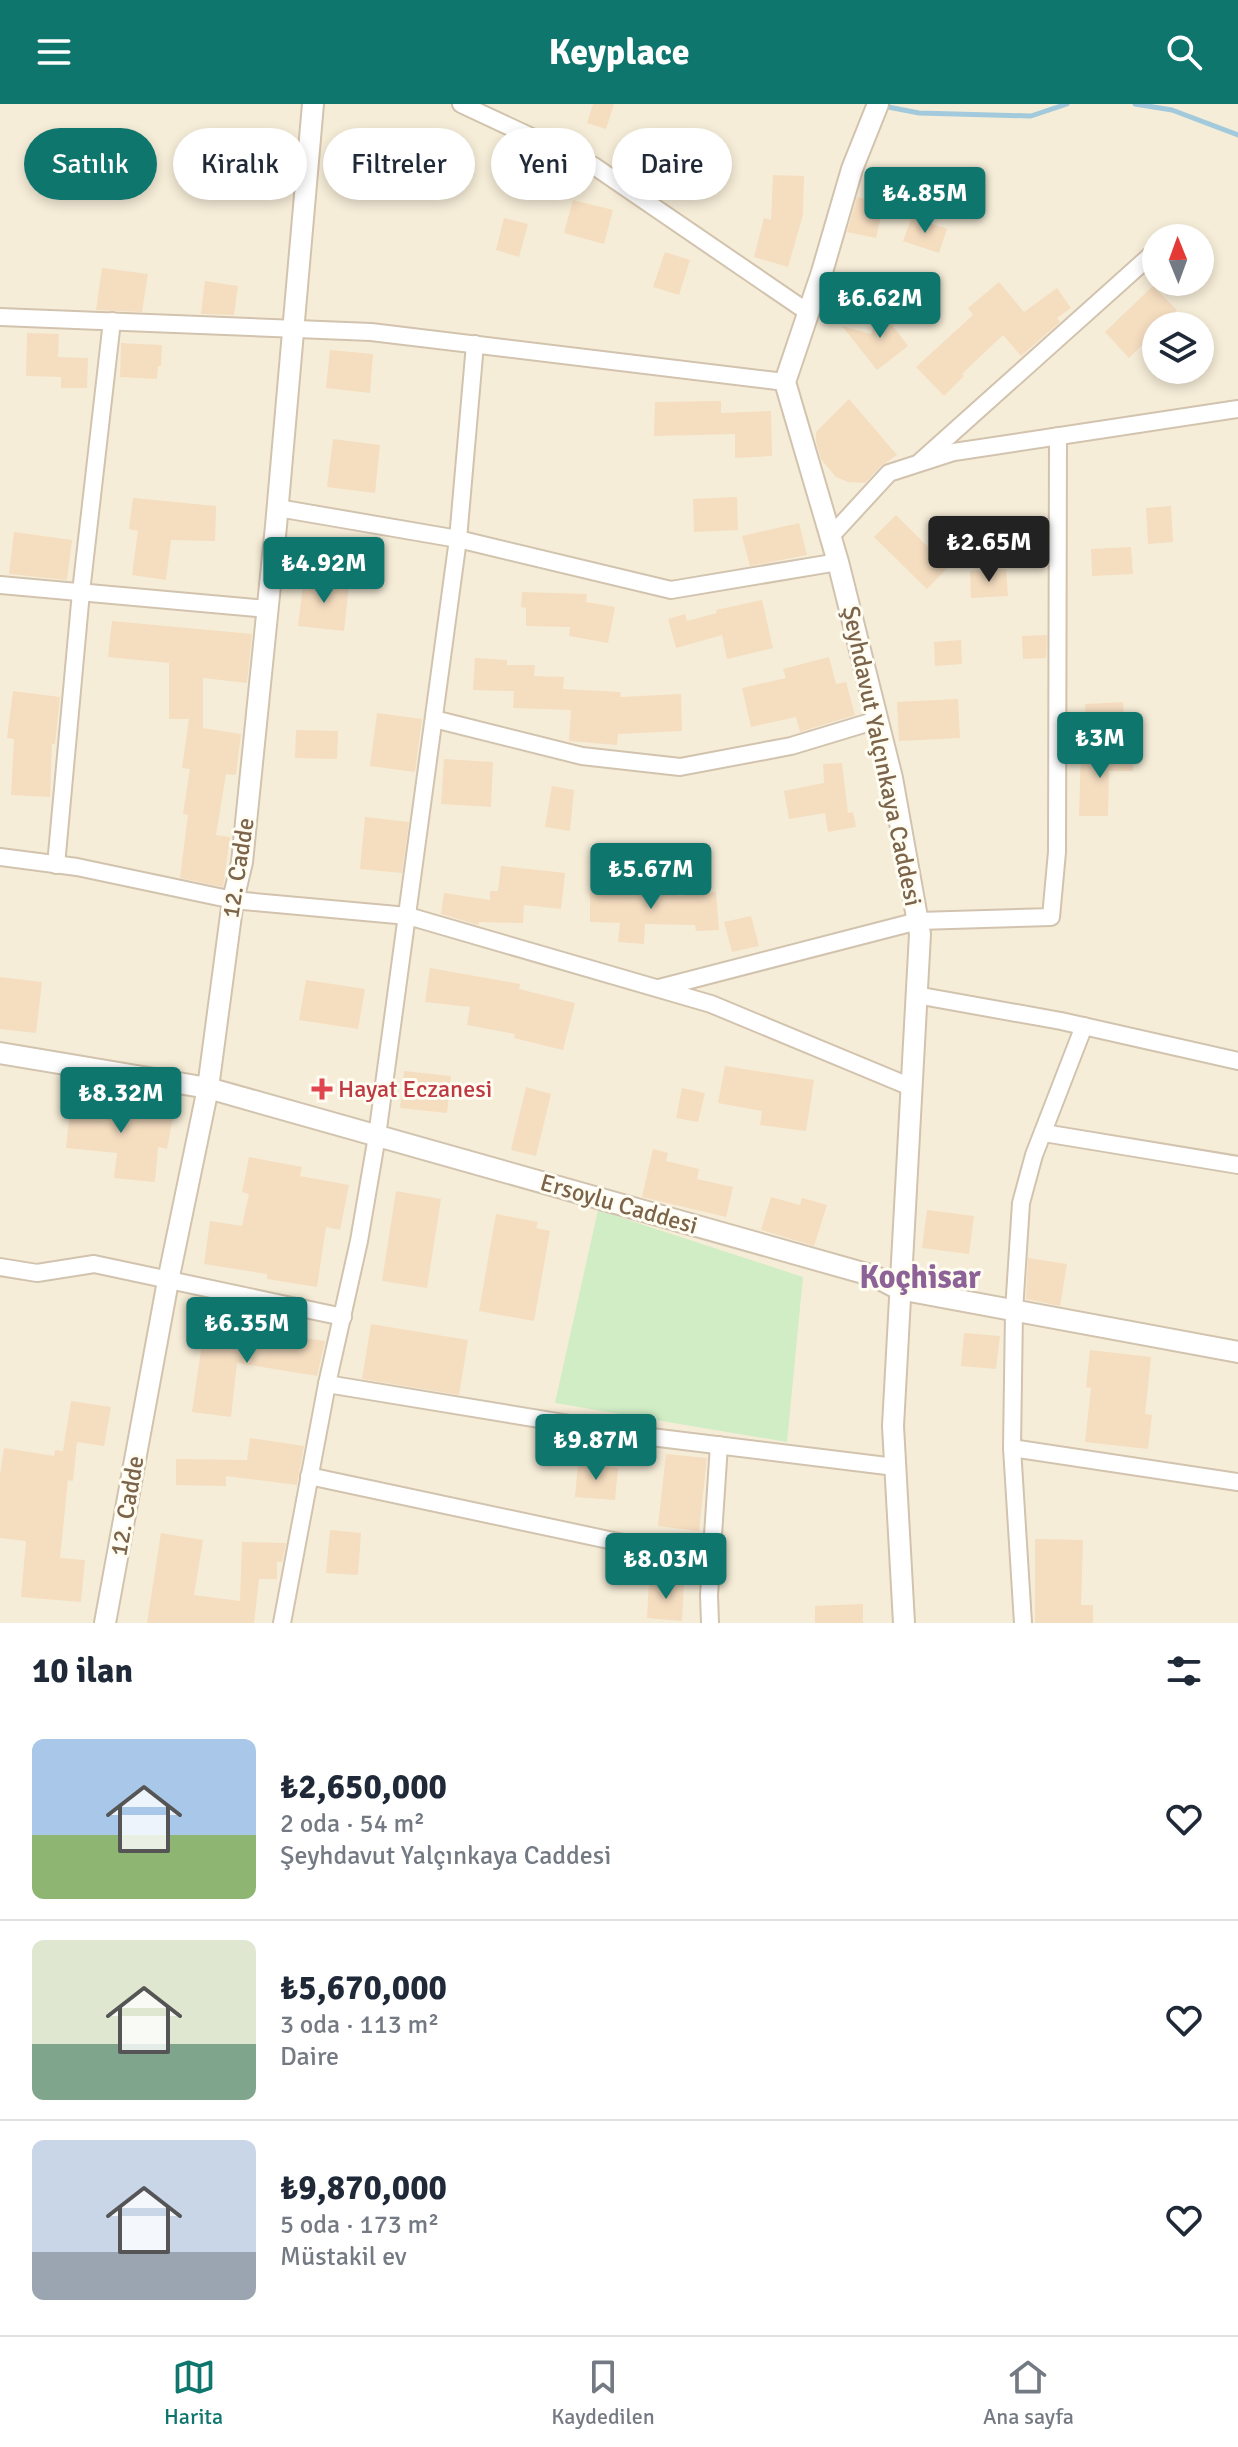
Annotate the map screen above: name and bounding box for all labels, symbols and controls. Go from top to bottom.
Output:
icon: menu [32,30,76,74]
text: Keyplace [548,30,690,75]
icon: search [1162,30,1206,74]
chip: Satılık [24,128,157,200]
chip: Kiralık [173,128,307,200]
chip: Filtreler [323,128,475,200]
chip: Yeni [491,128,596,200]
chip: Daire [612,128,732,200]
pin: ₺4.85M [860,167,990,235]
text: ₺4.85M [882,177,968,209]
north arrow [1142,224,1214,296]
map controls [1142,224,1214,384]
pin: ₺6.62M [815,272,945,340]
text: ₺6.62M [837,282,923,314]
button: layers [1142,312,1214,384]
pin: ₺2.65M [924,516,1054,584]
text: ₺2.65M [946,526,1032,558]
pin: ₺4.92M [259,537,389,605]
text: ₺4.92M [281,547,367,579]
street label: Şeyhdavut Yalçınkaya Caddesi [836,603,928,909]
pin: ₺3M [1061,712,1139,780]
text: ₺3M [1075,722,1125,754]
street label: 12. Cadde [215,816,261,920]
pin: ₺5.67M [586,843,716,911]
text: ₺5.67M [608,853,694,885]
pin: ₺8.32M [56,1067,186,1135]
place label: Hayat Eczanesi [338,1074,492,1104]
text: ₺8.32M [78,1077,164,1109]
marker: Hayat Eczanesi [313,1080,331,1098]
street label: Ersoylu Caddesi [537,1167,701,1241]
district label: Koçhisar [859,1258,981,1297]
pin: ₺6.35M [182,1297,312,1365]
text: ₺6.35M [204,1307,290,1339]
pin: ₺9.87M [531,1414,661,1482]
text: ₺9.87M [553,1424,639,1456]
street label: 12. Cadde [103,1453,151,1559]
pin: ₺8.03M [601,1533,731,1601]
text: ₺8.03M [623,1543,709,1575]
icon: filters [1162,1649,1206,1693]
text: 10 ilan [32,1650,133,1692]
text: ₺2,650,000 [280,1766,447,1808]
icon: home [96,1771,192,1867]
icon: heart [1162,1797,1206,1841]
text: 2 oda · 54 m² [280,1808,425,1840]
text: Şeyhdavut Yalçınkaya Caddesi [280,1840,611,1872]
text: ₺5,670,000 [280,1967,447,2009]
icon: home [96,1972,192,2068]
icon: heart [1162,1998,1206,2042]
text: 3 oda · 113 m² [280,2009,439,2041]
text: Daire [280,2041,339,2073]
text: ₺9,870,000 [280,2167,447,2209]
icon: home [96,2172,192,2268]
icon: heart [1162,2198,1206,2242]
text: 5 oda · 173 m² [280,2209,439,2241]
text: Müstakil ev [280,2241,407,2273]
tab: Harita [164,2355,223,2430]
tab: Kaydedilen [551,2355,655,2430]
tab: Ana sayfa [983,2355,1074,2430]

